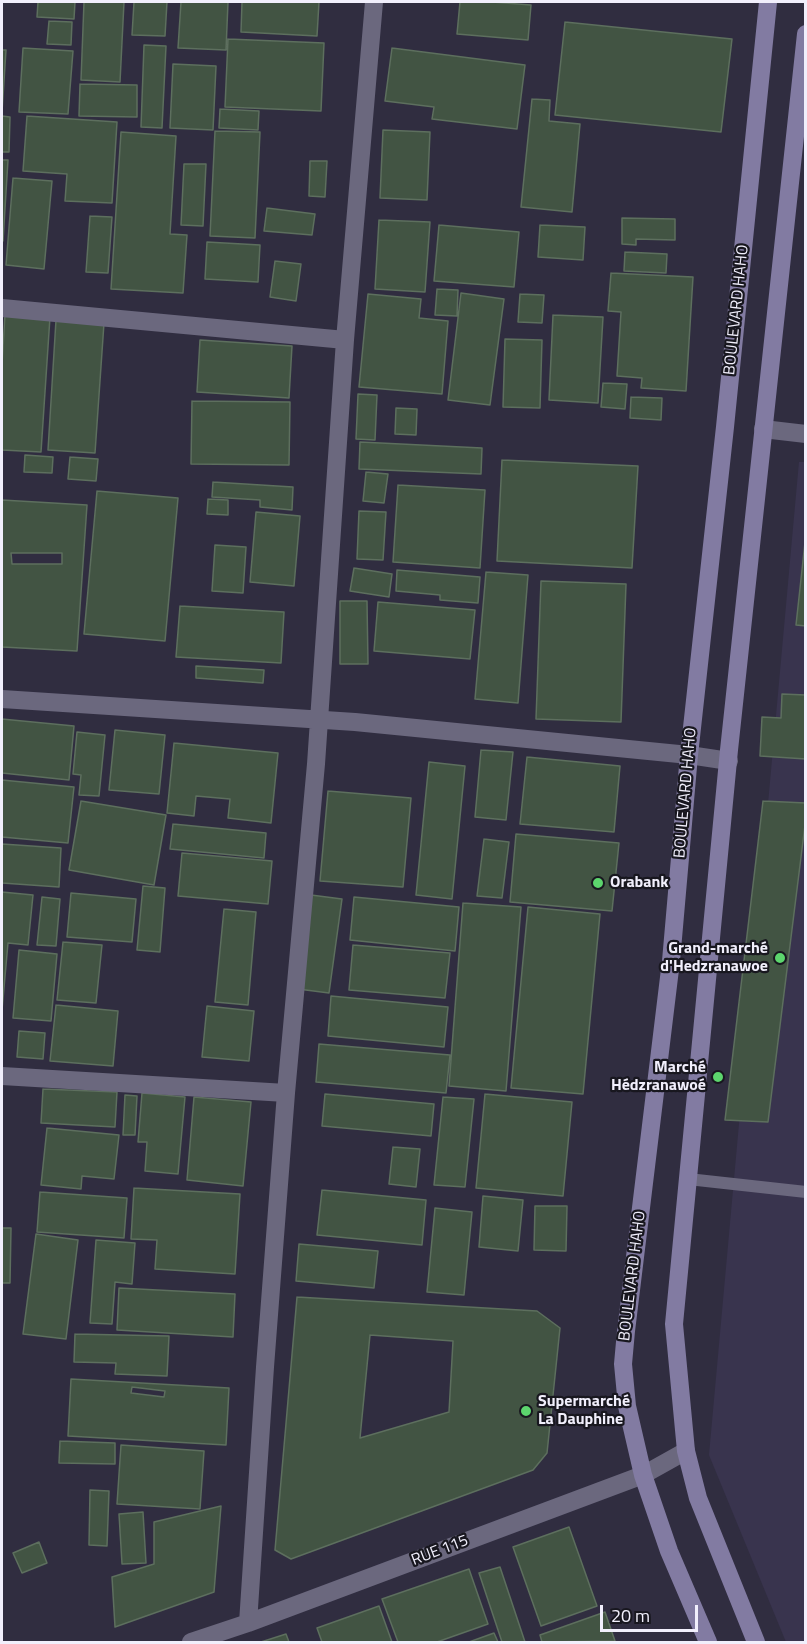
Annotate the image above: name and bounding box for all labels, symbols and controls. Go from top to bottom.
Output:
street label: BOULEVARD HAHO [721,244,753,376]
street label: BOULEVARD HAHO [671,727,701,859]
place label: Orabank [610,873,669,893]
marker: Orabank [591,876,605,890]
place label: Grand-marché d'Hedzranawoe [660,939,768,977]
marker: Grand-marché d'Hedzranawoe [773,951,787,965]
place label: Marché Hédzranawoé [611,1058,706,1096]
marker: Marché Hédzranawoé [711,1070,725,1084]
street label: BOULEVARD HAHO [615,1210,651,1342]
place label: Supermarché La Dauphine [538,1392,630,1430]
marker: Supermarché La Dauphine [519,1404,533,1418]
street label: RUE 115 [409,1531,471,1571]
scale bar [603,1593,700,1631]
text: 20 m [611,1602,650,1629]

